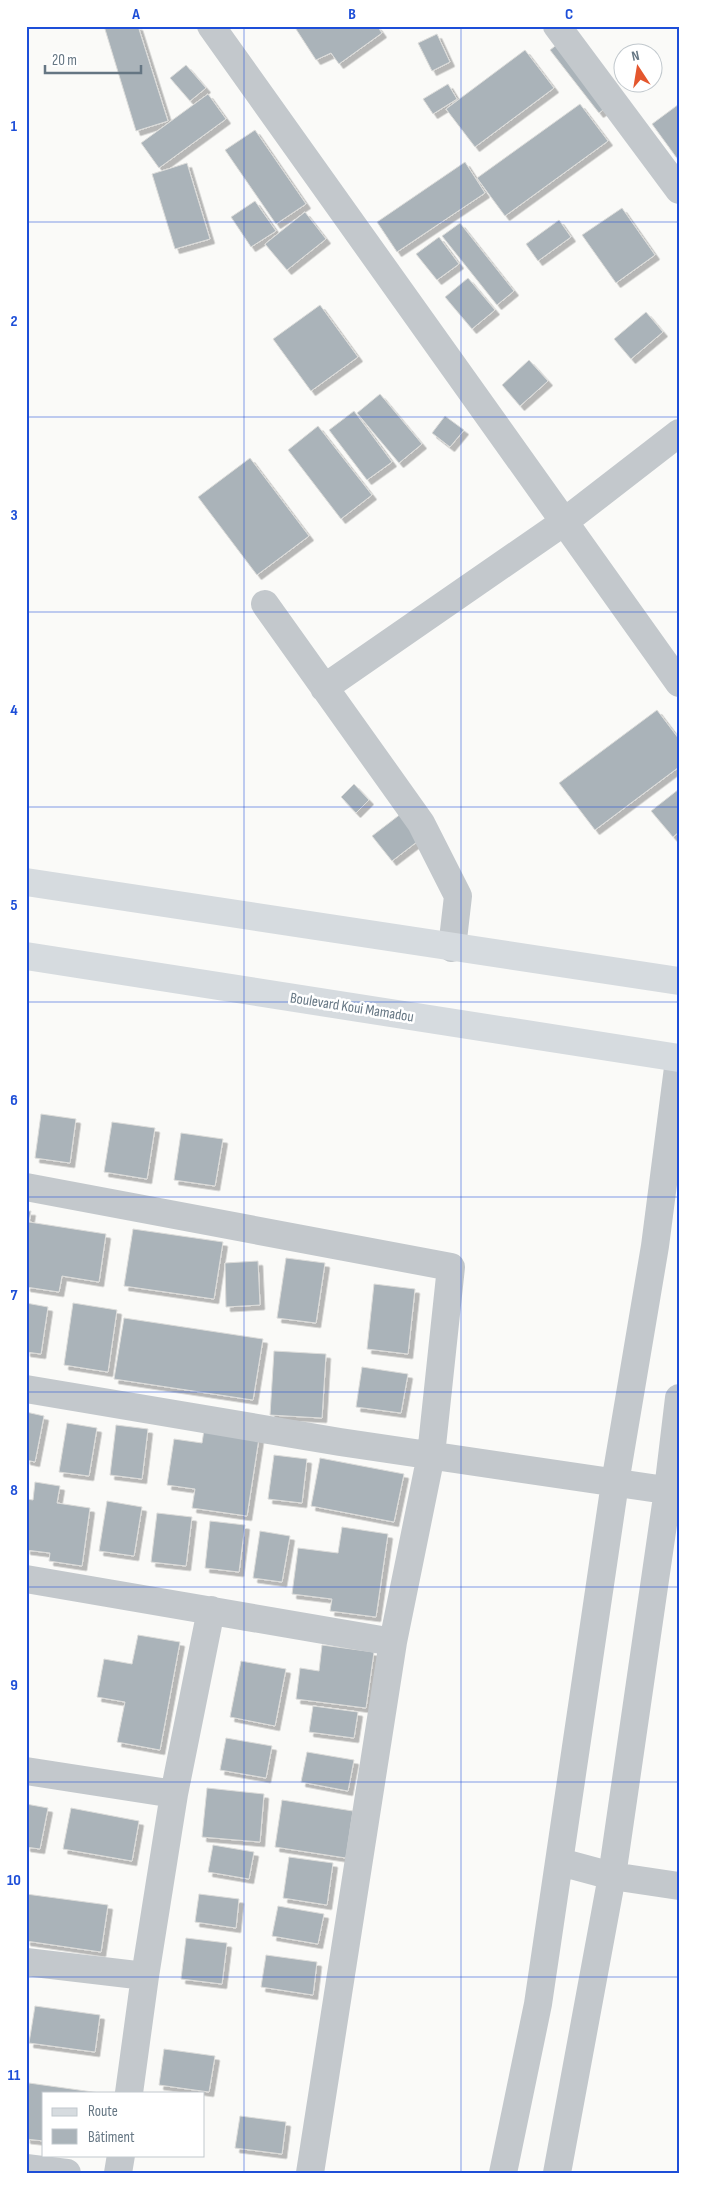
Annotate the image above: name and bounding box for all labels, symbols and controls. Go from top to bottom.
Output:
text: A [131,5,140,24]
text: B [348,5,356,24]
text: C [565,5,573,24]
scale bar [45,42,141,74]
north arrow [612,42,662,92]
text: N [630,47,641,65]
text: 20 m [52,51,77,70]
text: 1 [11,117,18,136]
text: 2 [10,312,18,331]
text: 3 [10,506,18,525]
text: 4 [10,701,18,720]
text: 5 [10,896,18,915]
street label: Boulevard Koui Mamadou [289,988,415,1027]
text: 6 [10,1091,18,1110]
text: 7 [11,1286,18,1305]
text: 8 [10,1481,18,1500]
text: 9 [10,1676,18,1695]
text: 10 [7,1871,21,1890]
text: 11 [8,2066,21,2085]
legend [42,2092,205,2156]
text: Route [88,2102,118,2121]
text: Bâtiment [88,2128,135,2147]

